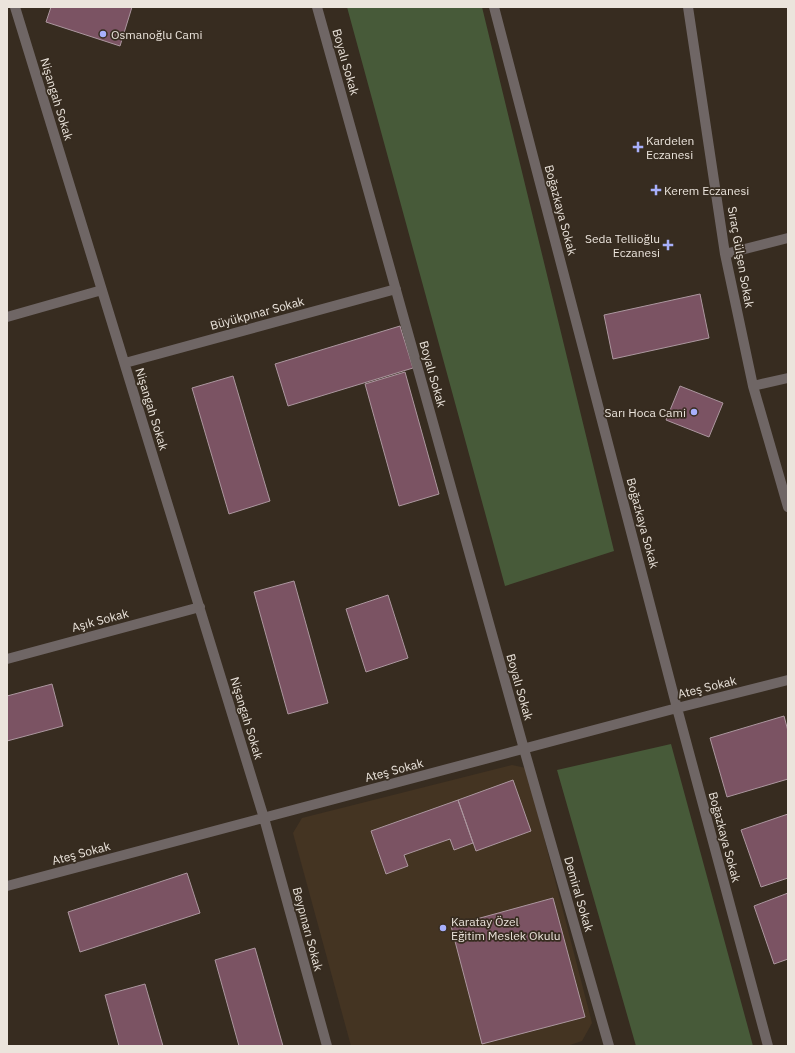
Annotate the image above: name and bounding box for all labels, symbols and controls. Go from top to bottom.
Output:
place label: Osmanoğlu Cami [111,27,202,42]
street label: Boyalı Sokak [329,27,363,98]
marker: Osmanoğlu Cami [98,29,108,39]
street label: Nişangah Sokak [37,56,77,143]
place label: Kardelen Eczanesi [646,133,694,162]
marker: Kardelen Eczanesi [633,142,643,152]
street label: Boğazkaya Sokak [542,163,580,258]
place label: Kerem Eczanesi [664,183,749,198]
marker: Kerem Eczanesi [651,185,661,195]
street label: Sıraç Gülşen Sokak [725,205,757,310]
place label: Seda Tellioğlu Eczanesi [585,231,660,260]
marker: Seda Tellioğlu Eczanesi [663,240,673,250]
street label: Büyükpınar Sokak [208,293,306,333]
street label: Boyalı Sokak [416,339,450,410]
street label: Nişangah Sokak [132,366,172,453]
place label: Sarı Hoca Cami [605,405,686,420]
marker: Sarı Hoca Cami [689,407,699,417]
street label: Boğazkaya Sokak [624,476,662,571]
street label: Aşık Sokak [70,605,131,635]
street label: Boyalı Sokak [503,652,537,723]
street label: Ateş Sokak [676,672,738,702]
street label: Nişangah Sokak [227,675,267,762]
street label: Ateş Sokak [363,755,425,785]
street label: Boğazkaya Sokak [706,790,744,885]
street label: Ateş Sokak [50,838,112,868]
street label: Demiral Sokak [561,855,597,934]
street label: Beypınarı Sokak [290,885,327,973]
place label: Karatay Özel Eğitim Meslek Okulu [451,914,561,943]
marker: Karatay Özel Eğitim Meslek Okulu [438,923,448,933]

